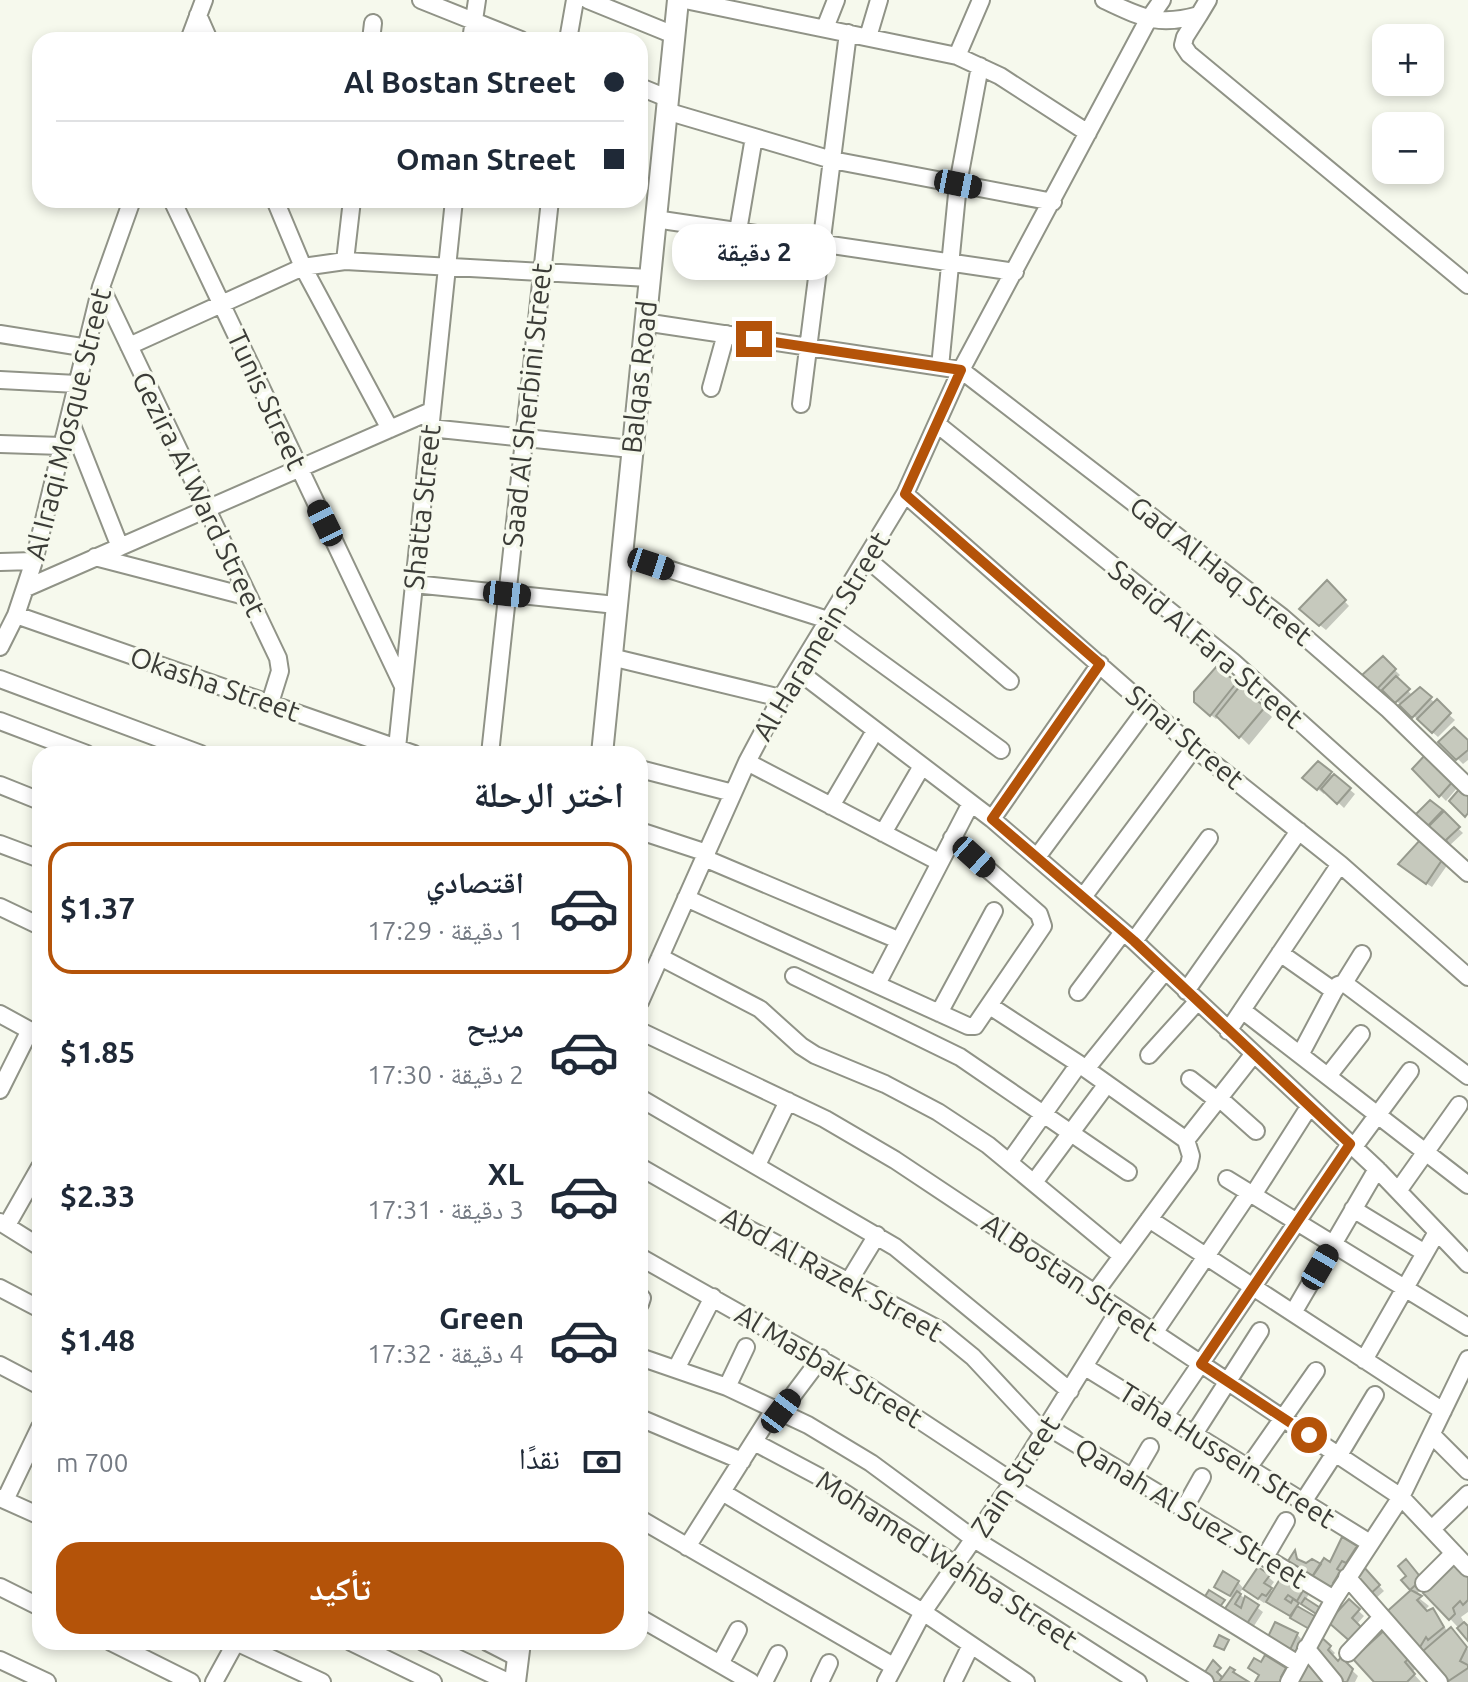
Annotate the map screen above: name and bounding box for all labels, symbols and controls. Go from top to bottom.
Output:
map controls [1372,24,1444,184]
button: + [1372,24,1444,96]
text: Al Bostan Street [344,65,576,99]
button: − [1372,112,1444,184]
text: Oman Street [396,142,576,176]
car [932,168,984,200]
callout: 2 دقيقة [672,223,836,279]
text: 2 دقيقة [716,237,792,266]
street label: Saad Al Sherbini Street [496,261,557,549]
street label: Al Iraqi Mosque Street [19,285,116,563]
street label: Balqas Road [615,299,662,455]
route end [736,321,772,357]
street label: Tunis Street [222,325,313,474]
street label: Gezira Al Ward Street [127,366,272,621]
street label: Shatta Street [397,423,446,591]
street label: Gad Al Haq Street [1124,490,1319,651]
car [304,496,346,550]
street label: Al Haramein Street [746,526,895,746]
car [624,545,678,583]
street label: Saeid Al Fara Street [1103,553,1310,734]
car [482,580,532,608]
street label: Okasha Street [126,640,304,727]
street label: Sinai Street [1120,679,1250,795]
text: اختر الرحلة [473,773,624,814]
car [948,832,1000,882]
text: اقتصادي [426,865,524,899]
icon: car [548,872,620,944]
text: $1.37 [60,891,135,925]
text: 1 دقيقة · 17:29 [367,916,524,945]
text: مريح [466,1009,524,1043]
icon: car [548,1016,620,1088]
text: $1.85 [60,1035,135,1069]
text: 2 دقيقة · 17:30 [367,1060,524,1089]
text: XL [488,1157,524,1191]
icon: car [548,1160,620,1232]
text: $2.33 [60,1179,135,1213]
text: 3 دقيقة · 17:31 [367,1195,524,1224]
street label: Abd Al Razek Street [716,1200,948,1347]
street label: Al Bostan Street [977,1207,1164,1347]
car [1298,1240,1342,1294]
street label: Al Masbak Street [730,1298,928,1434]
text: Green [439,1301,524,1335]
icon: car [548,1304,620,1376]
text: $1.48 [60,1323,135,1357]
text: 4 دقيقة · 17:32 [367,1339,524,1368]
street label: Taha Hussein Street [1114,1376,1341,1534]
car [757,1385,805,1437]
street label: Zain Street [964,1410,1065,1542]
route start [1291,1417,1327,1453]
street label: Qanah Al Suez Street [1070,1431,1313,1594]
icon: cash [580,1440,624,1484]
text: نقدًا [519,1441,560,1475]
text: 700 m [56,1448,128,1477]
street label: Mohamed Wahba Street [811,1464,1083,1656]
button: تأكيد [56,1542,624,1634]

